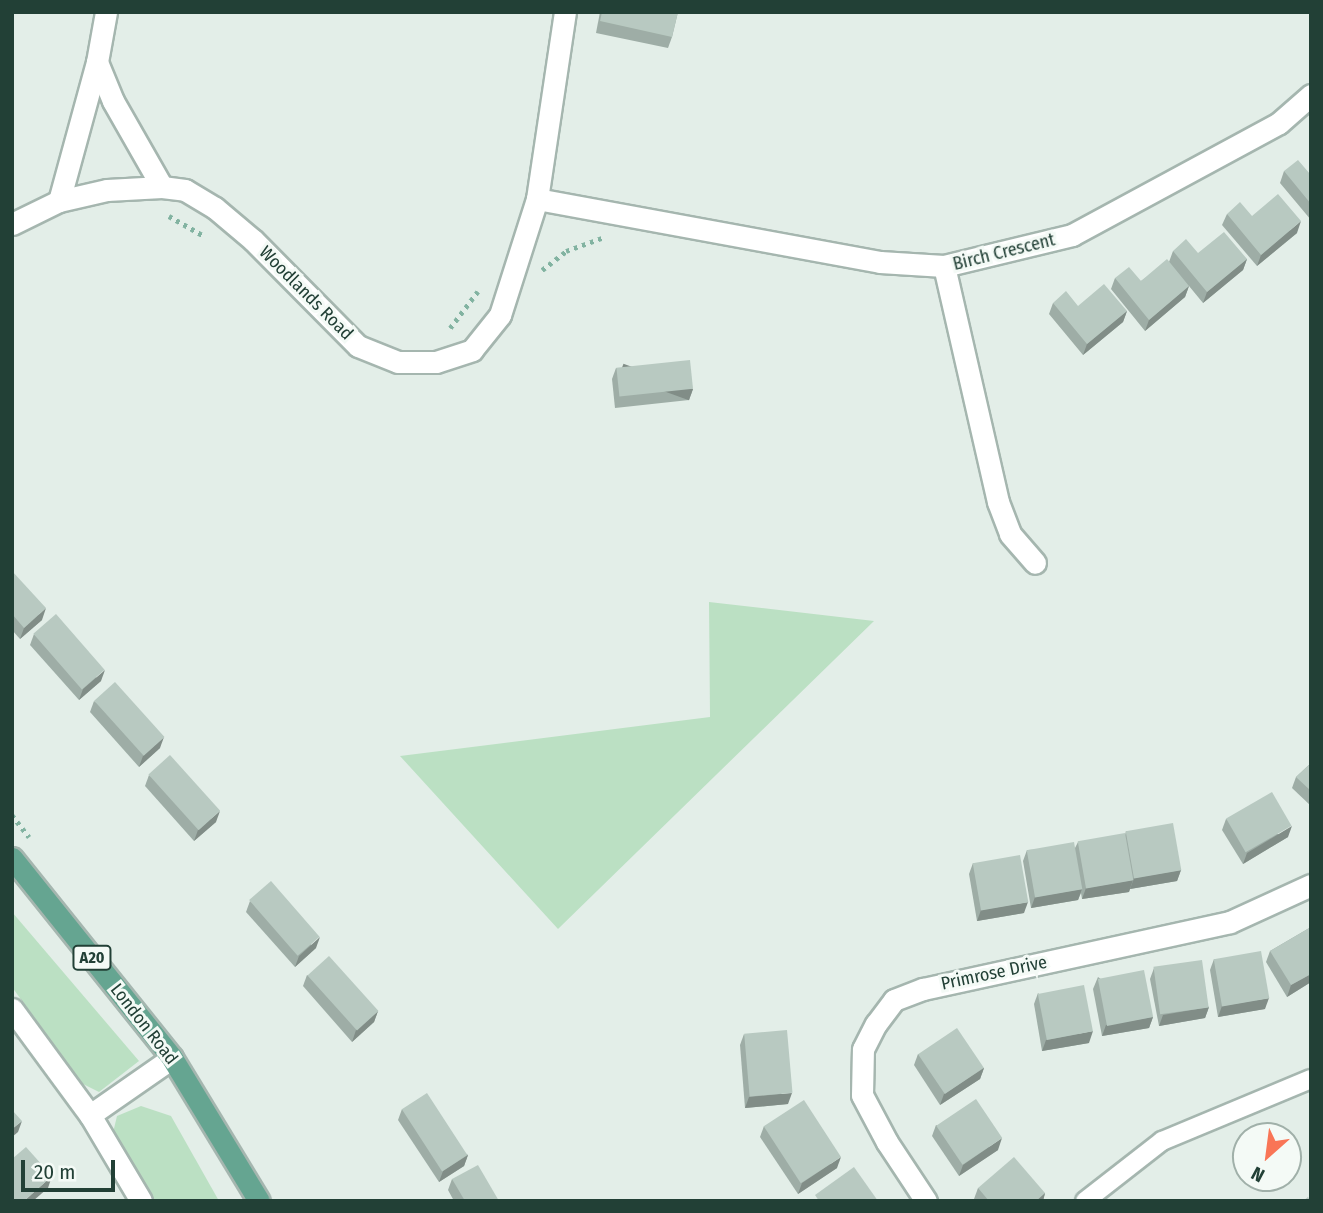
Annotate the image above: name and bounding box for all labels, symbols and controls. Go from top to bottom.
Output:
street label: Birch Crescent [951,229,1057,275]
street label: Woodlands Road [255,242,357,344]
road number: A20 [71,946,113,970]
street label: Primrose Drive [939,951,1049,995]
street label: London Road [106,979,182,1069]
north arrow [1232,1122,1302,1192]
scale bar [24,1146,119,1190]
text: 20 m [34,1159,75,1185]
text: N [1247,1161,1268,1187]

